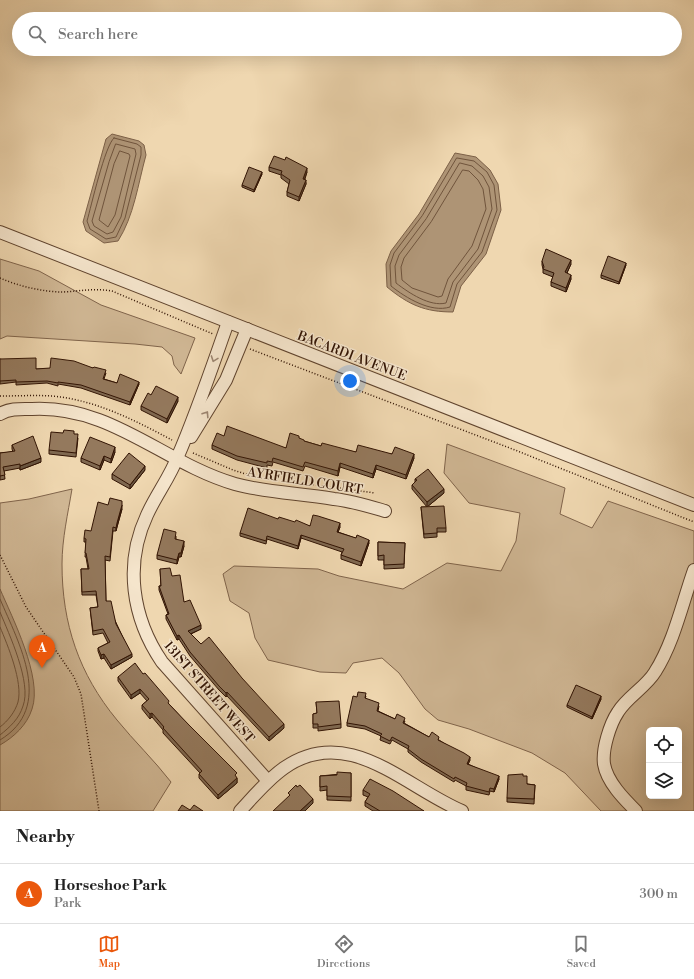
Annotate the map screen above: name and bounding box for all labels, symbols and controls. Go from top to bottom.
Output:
search box [12,12,682,56]
icon: search [26,23,48,45]
text: Search here [58,25,138,44]
street label: BACARDI AVENUE [294,327,409,384]
one-way arrow [211,355,219,362]
your location [340,371,360,391]
one-way arrow [201,411,209,418]
street label: AYRFIELD COURT [245,464,364,498]
pin: A [29,635,55,668]
street label: 131ST STREET WEST [160,638,258,746]
map controls [646,727,682,799]
button: locate [646,727,682,763]
button: layers [646,763,682,799]
text: Nearby [16,826,75,848]
text: Horseshoe Park [54,876,167,895]
text: A [24,886,34,902]
text: 300 m [640,886,678,902]
text: Park [54,895,81,911]
tab: Map [98,933,120,971]
tab: Directions [317,933,370,971]
tab: Saved [567,933,596,971]

